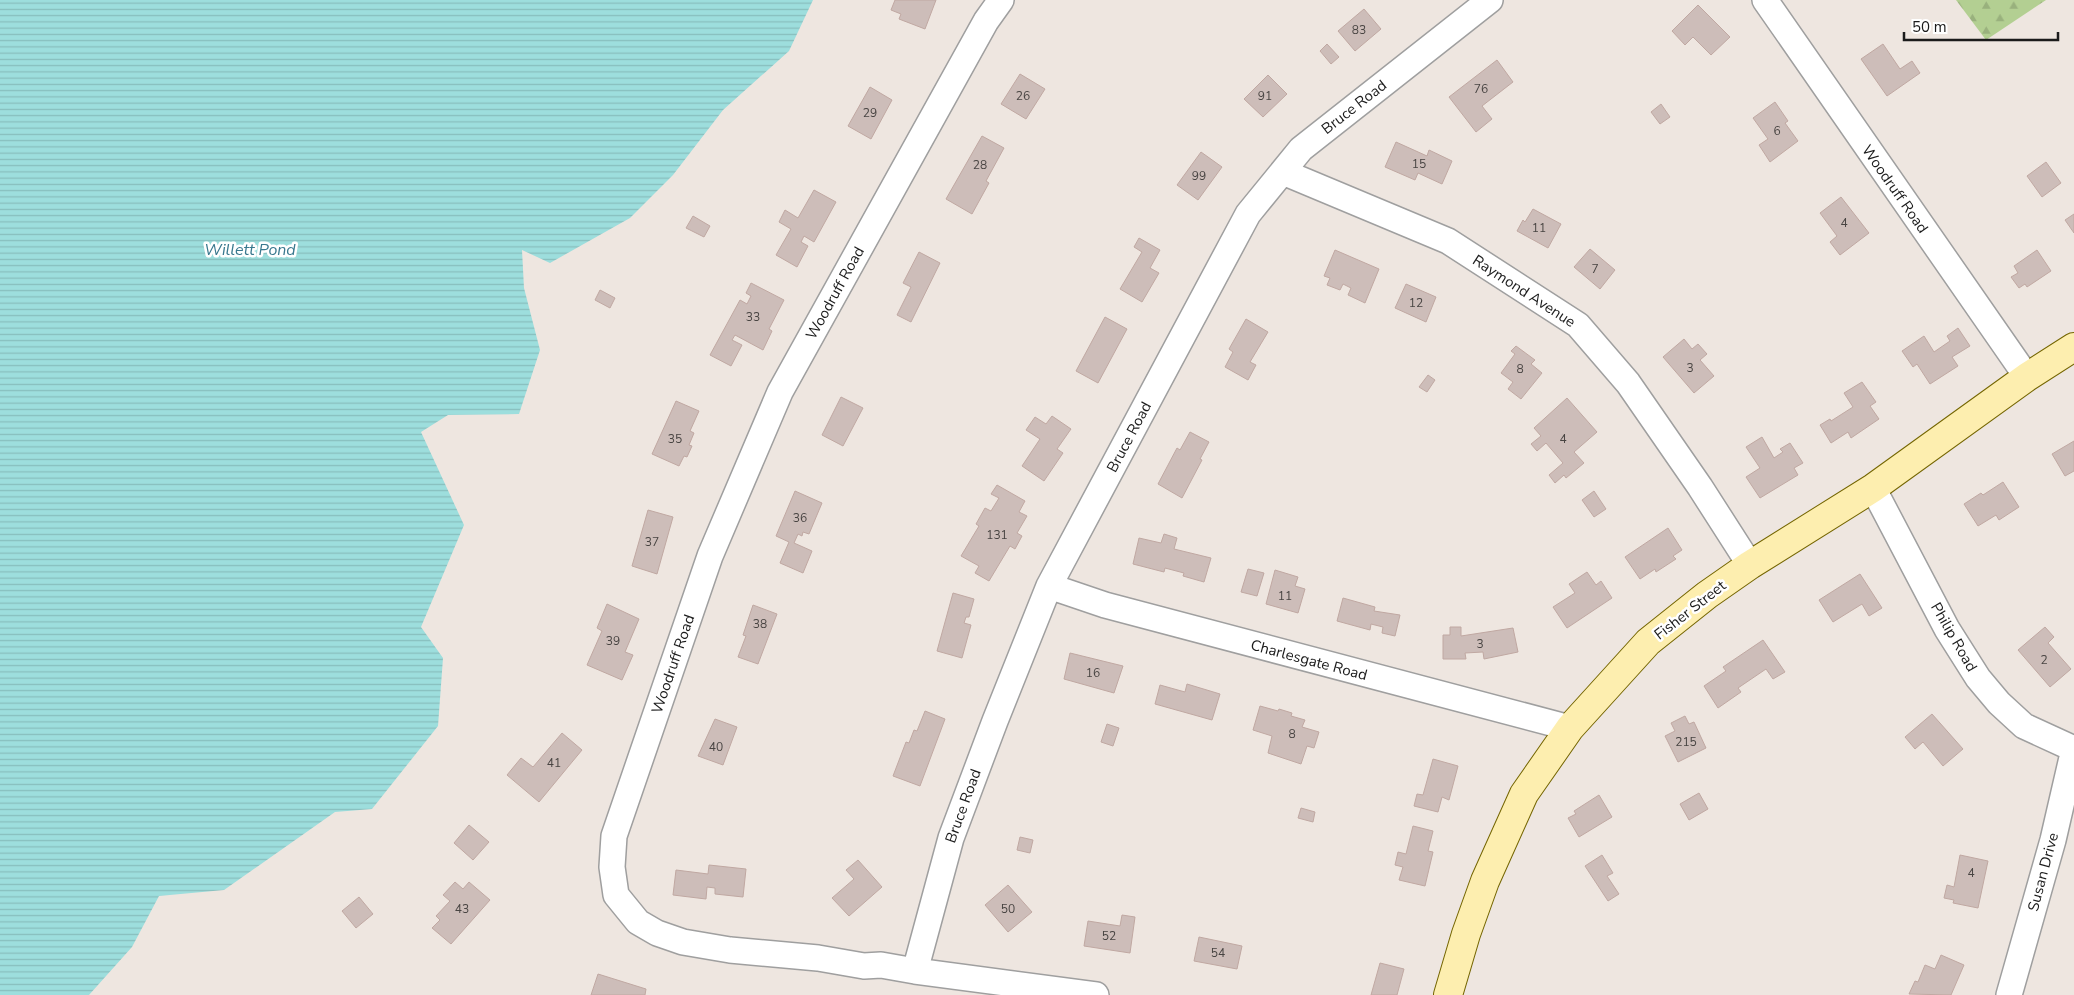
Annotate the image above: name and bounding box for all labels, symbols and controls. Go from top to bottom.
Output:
scale bar [1904,10,2058,42]
text: 50 m [1912,17,1947,37]
house number: 83 [1352,22,1366,38]
street label: Bruce Road [1317,75,1391,139]
house number: 76 [1474,81,1488,97]
house number: 26 [1016,88,1030,104]
house number: 91 [1258,88,1272,104]
house number: 29 [863,105,877,121]
house number: 6 [1773,123,1781,139]
street label: Woodruff Road [1857,141,1933,237]
house number: 15 [1412,156,1426,172]
house number: 28 [973,157,987,173]
house number: 99 [1192,168,1206,184]
house number: 4 [1840,215,1848,231]
house number: 11 [1532,220,1546,236]
water label: Willett Pond [204,239,296,261]
street label: Woodruff Road [801,243,869,343]
street label: Raymond Avenue [1469,250,1579,332]
house number: 7 [1591,261,1599,277]
house number: 12 [1409,295,1423,311]
house number: 33 [746,309,760,325]
house number: 3 [1686,360,1694,376]
house number: 8 [1516,361,1524,377]
street label: Bruce Road [1102,398,1156,476]
house number: 35 [668,431,682,447]
house number: 4 [1559,431,1567,447]
house number: 36 [793,510,807,526]
house number: 131 [986,527,1008,543]
house number: 37 [645,534,659,550]
street label: Fisher Street [1650,575,1730,644]
house number: 11 [1278,588,1292,604]
street label: Philip Road [1926,599,1982,675]
street label: Woodruff Road [647,612,699,716]
house number: 38 [753,616,767,632]
house number: 39 [606,633,620,649]
street label: Charlesgate Road [1248,635,1370,685]
house number: 3 [1476,636,1484,652]
house number: 2 [2040,652,2048,668]
house number: 16 [1086,665,1100,681]
house number: 8 [1288,726,1296,742]
house number: 215 [1675,734,1697,750]
house number: 40 [709,739,723,755]
house number: 41 [547,755,561,771]
street label: Bruce Road [940,766,986,846]
street label: Susan Drive [2023,830,2063,914]
house number: 4 [1967,865,1975,881]
house number: 43 [455,901,469,917]
house number: 50 [1001,901,1015,917]
house number: 52 [1102,928,1116,944]
house number: 54 [1211,945,1225,961]

